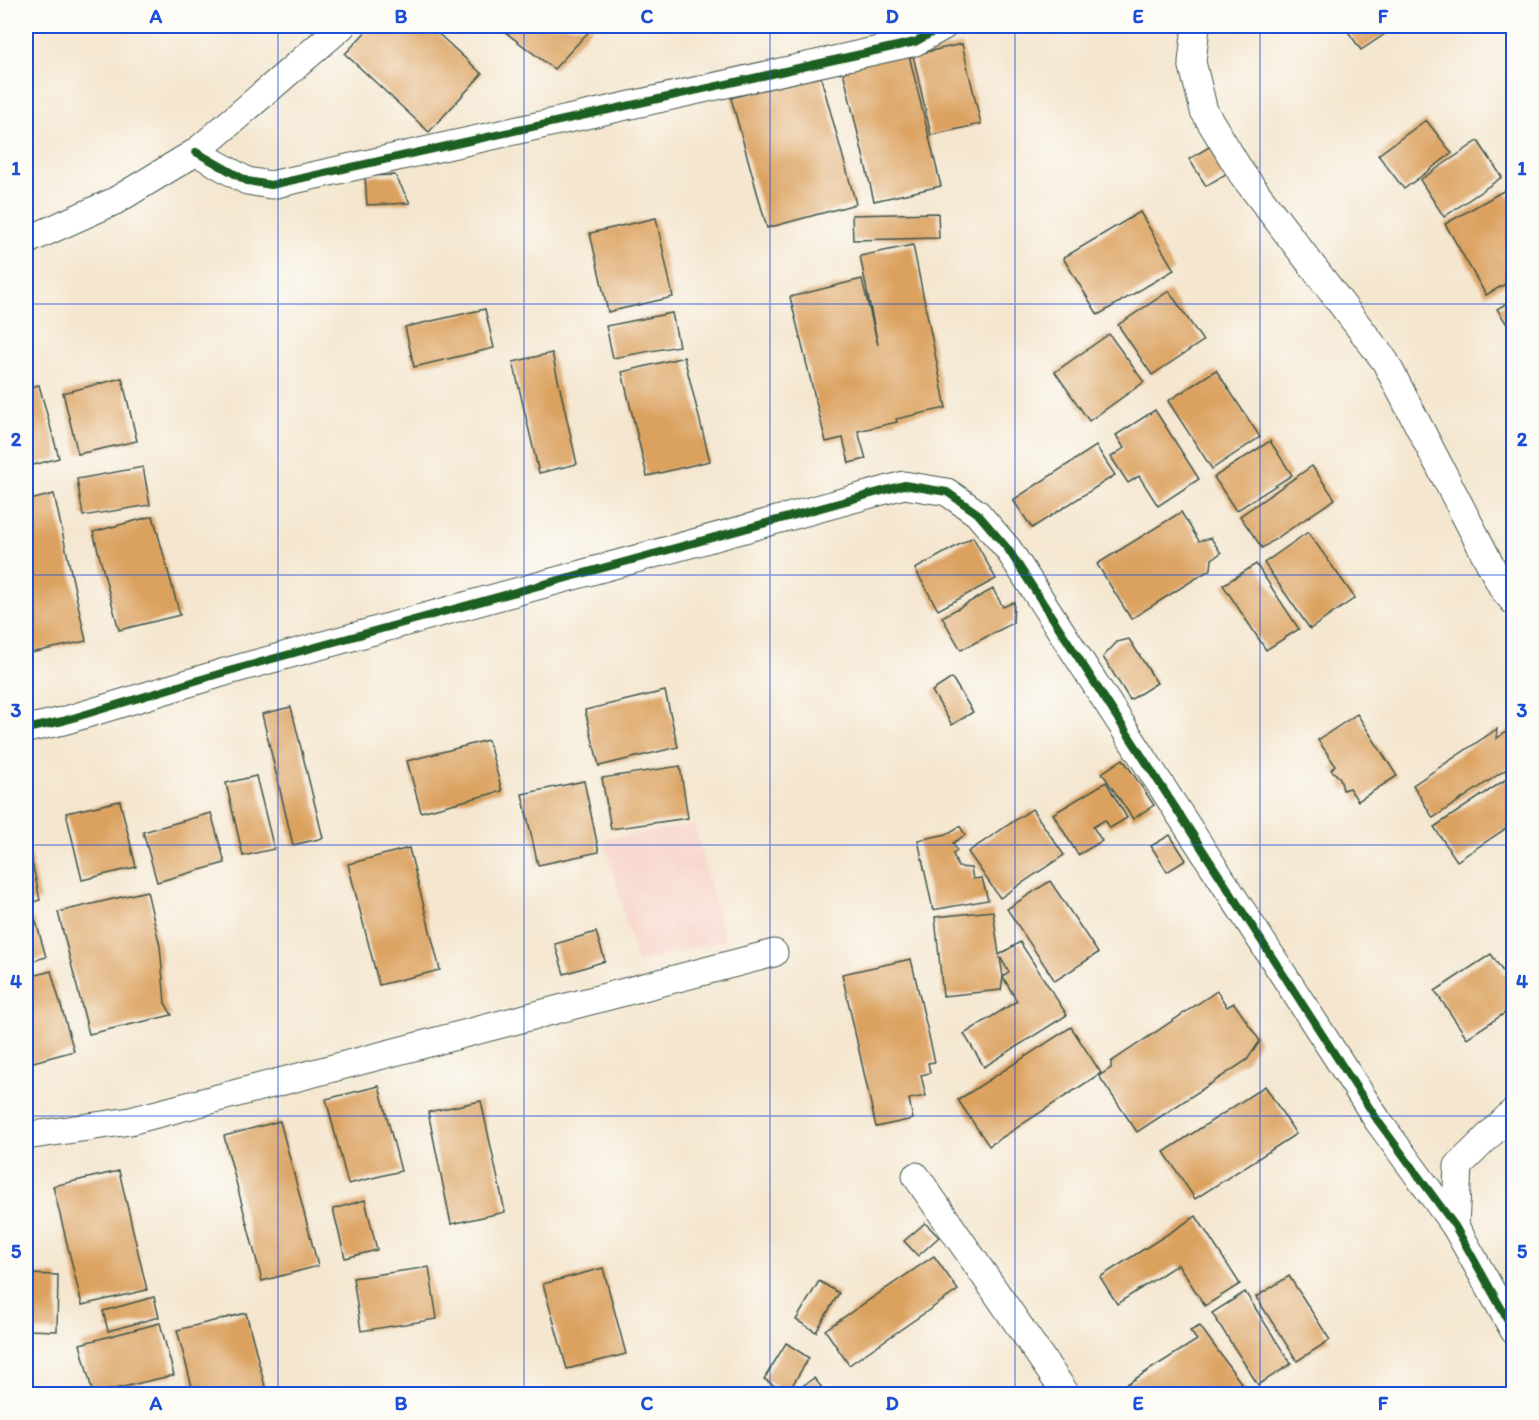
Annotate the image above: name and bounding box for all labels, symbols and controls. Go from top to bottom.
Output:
text: A [149,4,163,28]
text: B [395,4,408,28]
text: C [641,4,654,28]
text: D [885,4,899,28]
text: E [1132,4,1144,28]
text: F [1378,4,1389,28]
text: 1 [11,156,21,180]
text: 1 [1517,156,1527,180]
text: 2 [11,427,22,451]
text: 2 [1517,427,1528,451]
text: 3 [11,698,22,722]
text: 3 [1517,698,1528,722]
text: 4 [10,969,22,993]
text: 4 [1516,969,1528,993]
text: 5 [11,1239,22,1263]
text: 5 [1517,1239,1528,1263]
text: A [149,1391,163,1415]
text: B [395,1391,408,1415]
text: C [641,1391,654,1415]
text: D [885,1391,899,1415]
text: E [1132,1391,1144,1415]
text: F [1378,1391,1389,1415]

